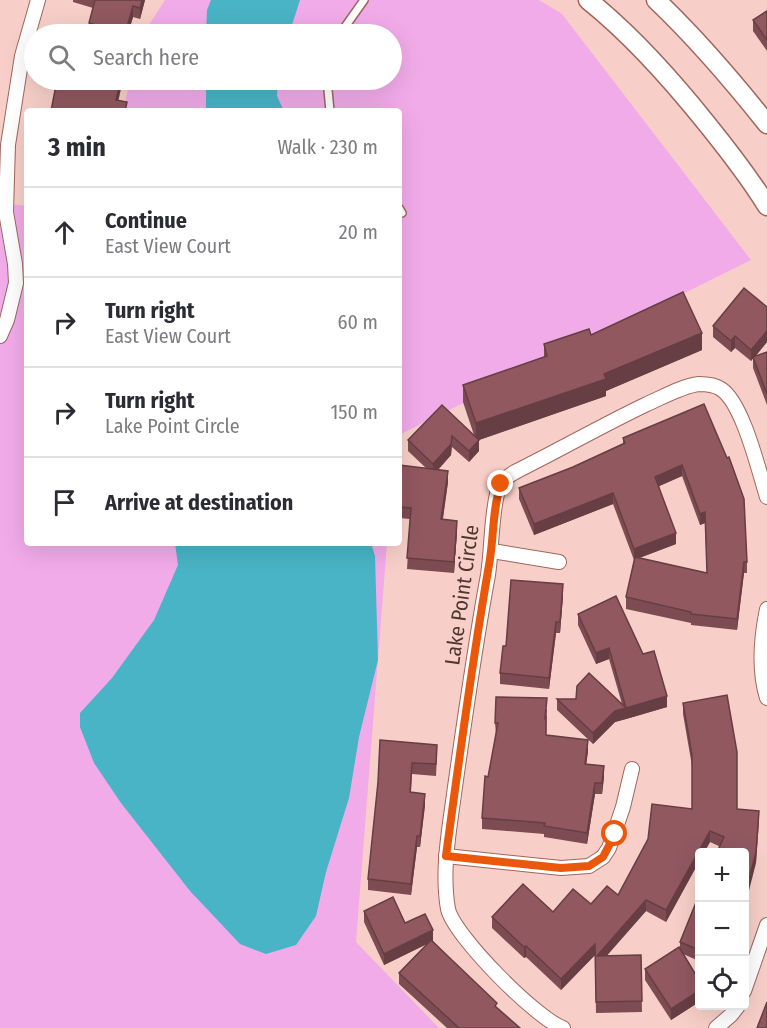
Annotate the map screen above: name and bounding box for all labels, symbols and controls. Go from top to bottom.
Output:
search box [24,24,402,90]
icon: search [45,41,78,74]
text: Search here [93,44,199,71]
text: 3 min [48,132,106,163]
text: Walk · 230 m [277,135,378,159]
text: Continue [105,207,187,234]
icon: ahead [48,216,81,249]
text: 20 m [339,220,378,244]
text: East View Court [105,234,231,258]
text: Turn right [105,297,194,324]
icon: right [48,306,81,339]
text: 60 m [338,310,378,334]
text: East View Court [105,324,231,348]
text: Turn right [105,387,194,414]
icon: right [48,396,81,429]
text: 150 m [331,400,378,424]
text: Lake Point Circle [105,414,240,438]
route end [487,470,513,496]
icon: arrive [48,486,81,519]
text: Arrive at destination [105,489,293,516]
street label: Lake Point Circle [439,523,485,667]
route start [601,820,627,846]
map controls [695,848,749,1010]
button: + [695,848,749,902]
button: − [695,902,749,956]
button: locate [695,956,749,1010]

